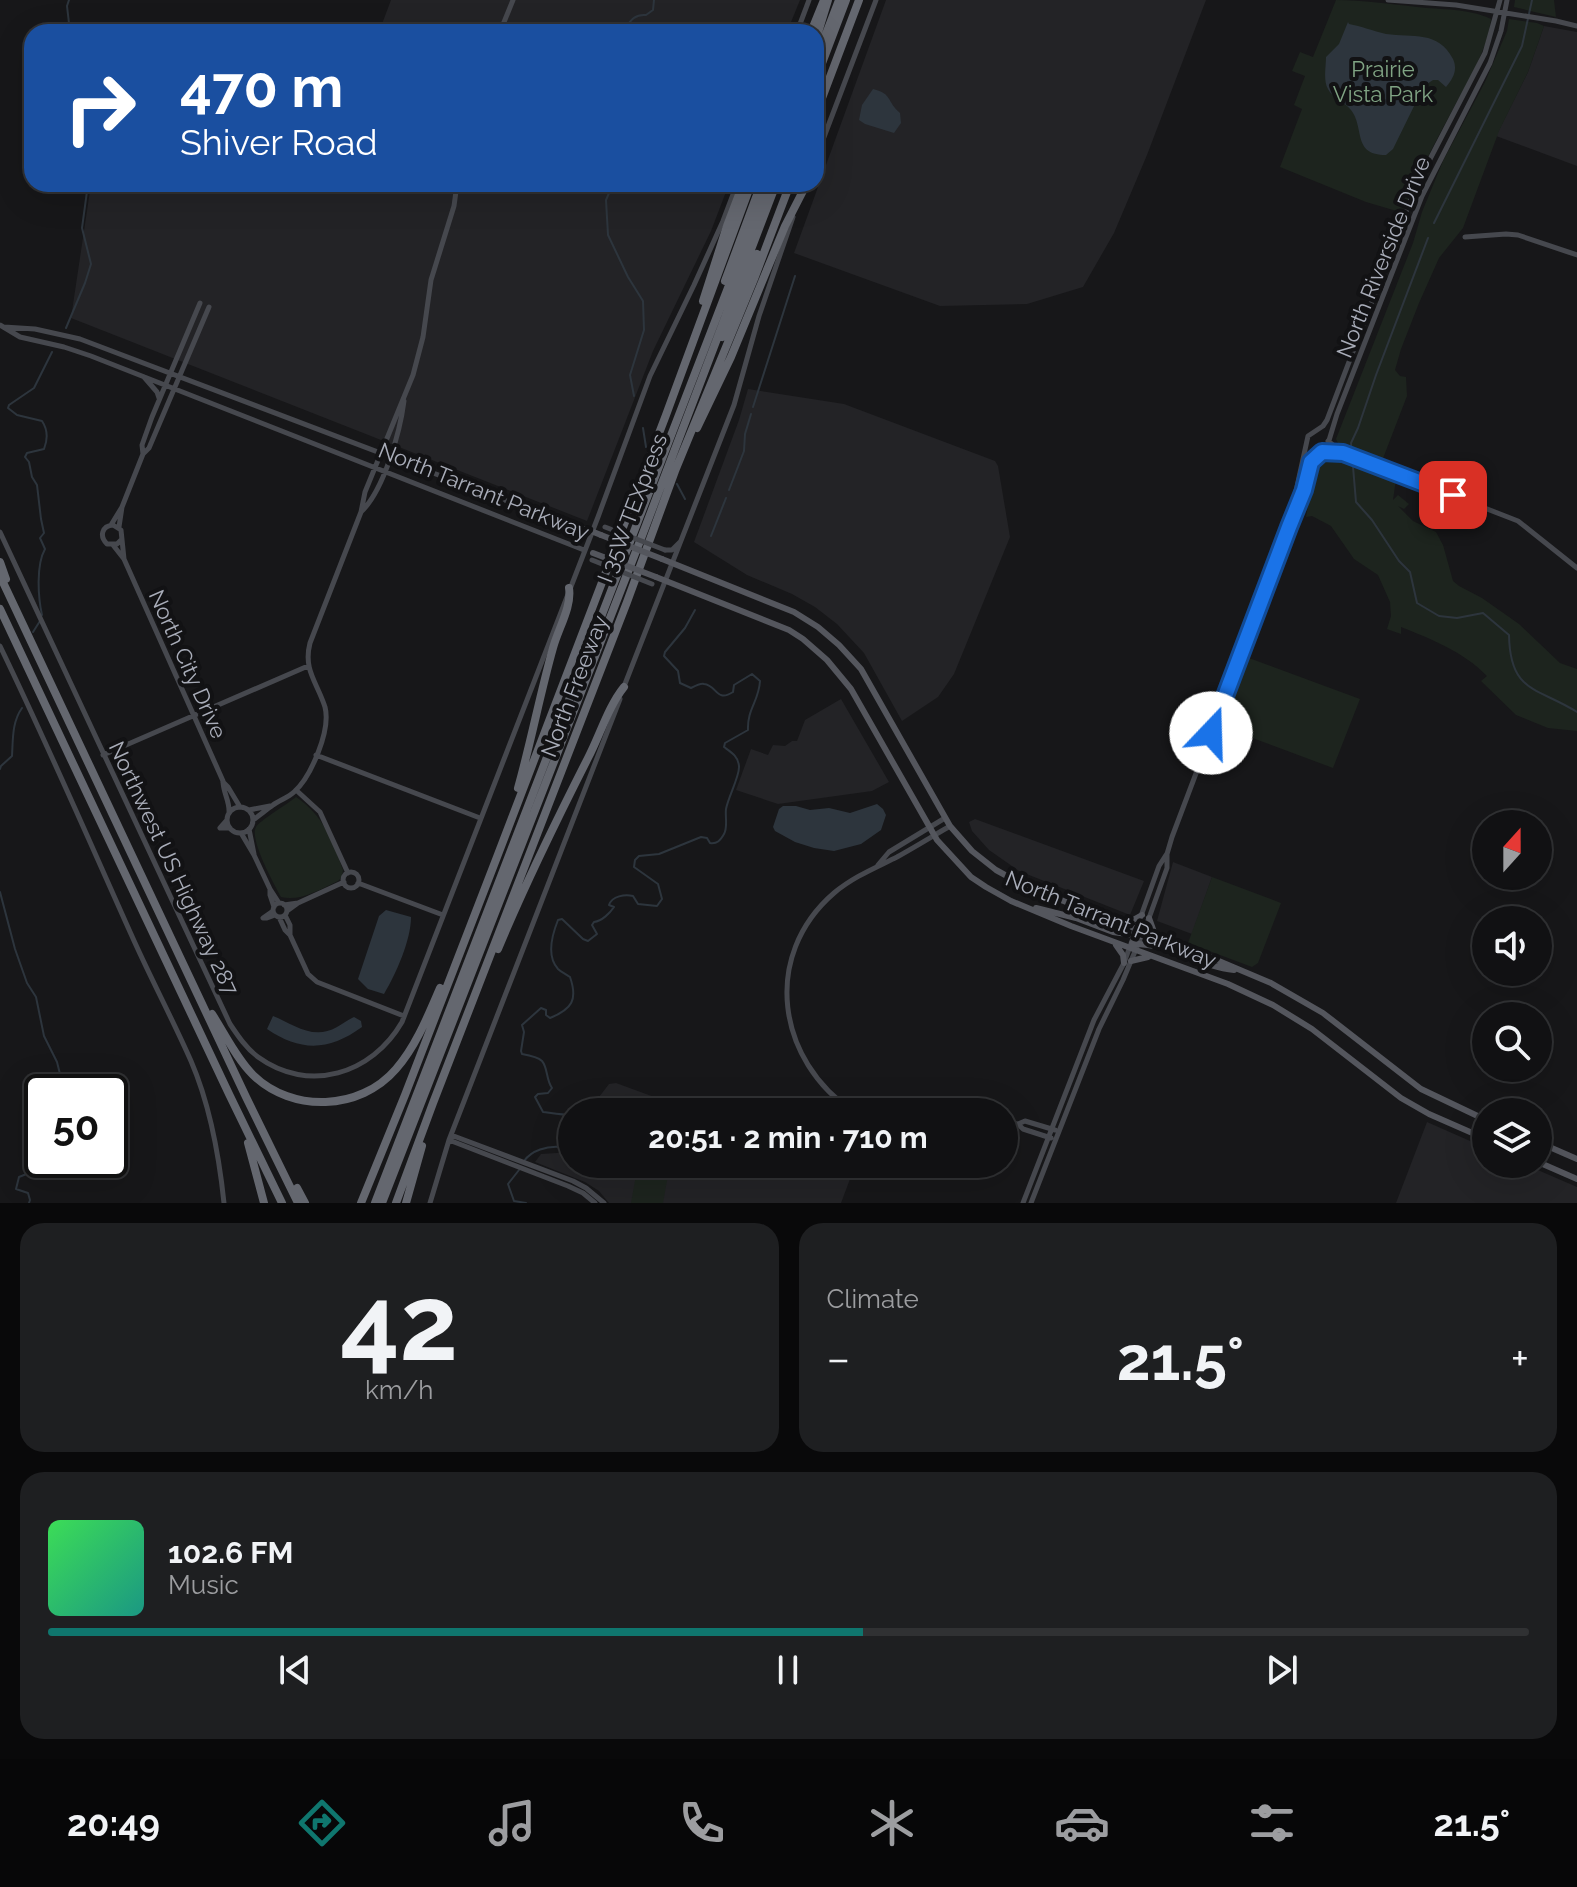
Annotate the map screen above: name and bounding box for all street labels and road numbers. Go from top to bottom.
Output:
street label: North Riverside Drive [1331,153,1435,361]
street label: I 35W TEXpress [592,430,672,586]
street label: North Tarrant Parkway [375,437,593,545]
street label: North City Drive [144,586,232,742]
street label: North Freeway [535,611,613,760]
street label: Northwest US Highway 287 [104,737,244,999]
street label: North Tarrant Parkway [1002,865,1220,973]

